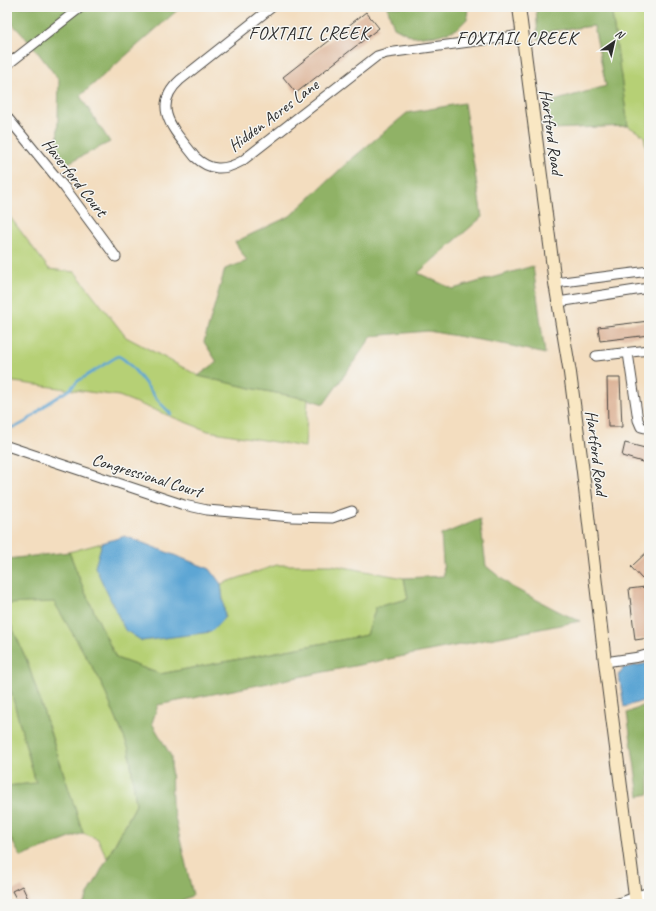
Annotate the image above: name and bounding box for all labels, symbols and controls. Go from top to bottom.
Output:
district label: FOXTAIL CREEK [249,22,372,44]
north arrow [594,22,634,62]
text: N [613,26,628,43]
district label: FOXTAIL CREEK [457,27,580,49]
street label: Hidden Acres Lane [224,74,324,156]
street label: Hartford Road [535,88,568,178]
street label: Haverford Court [37,134,113,223]
street label: Hartford Road [581,409,612,499]
street label: Congressional Court [89,449,207,503]

